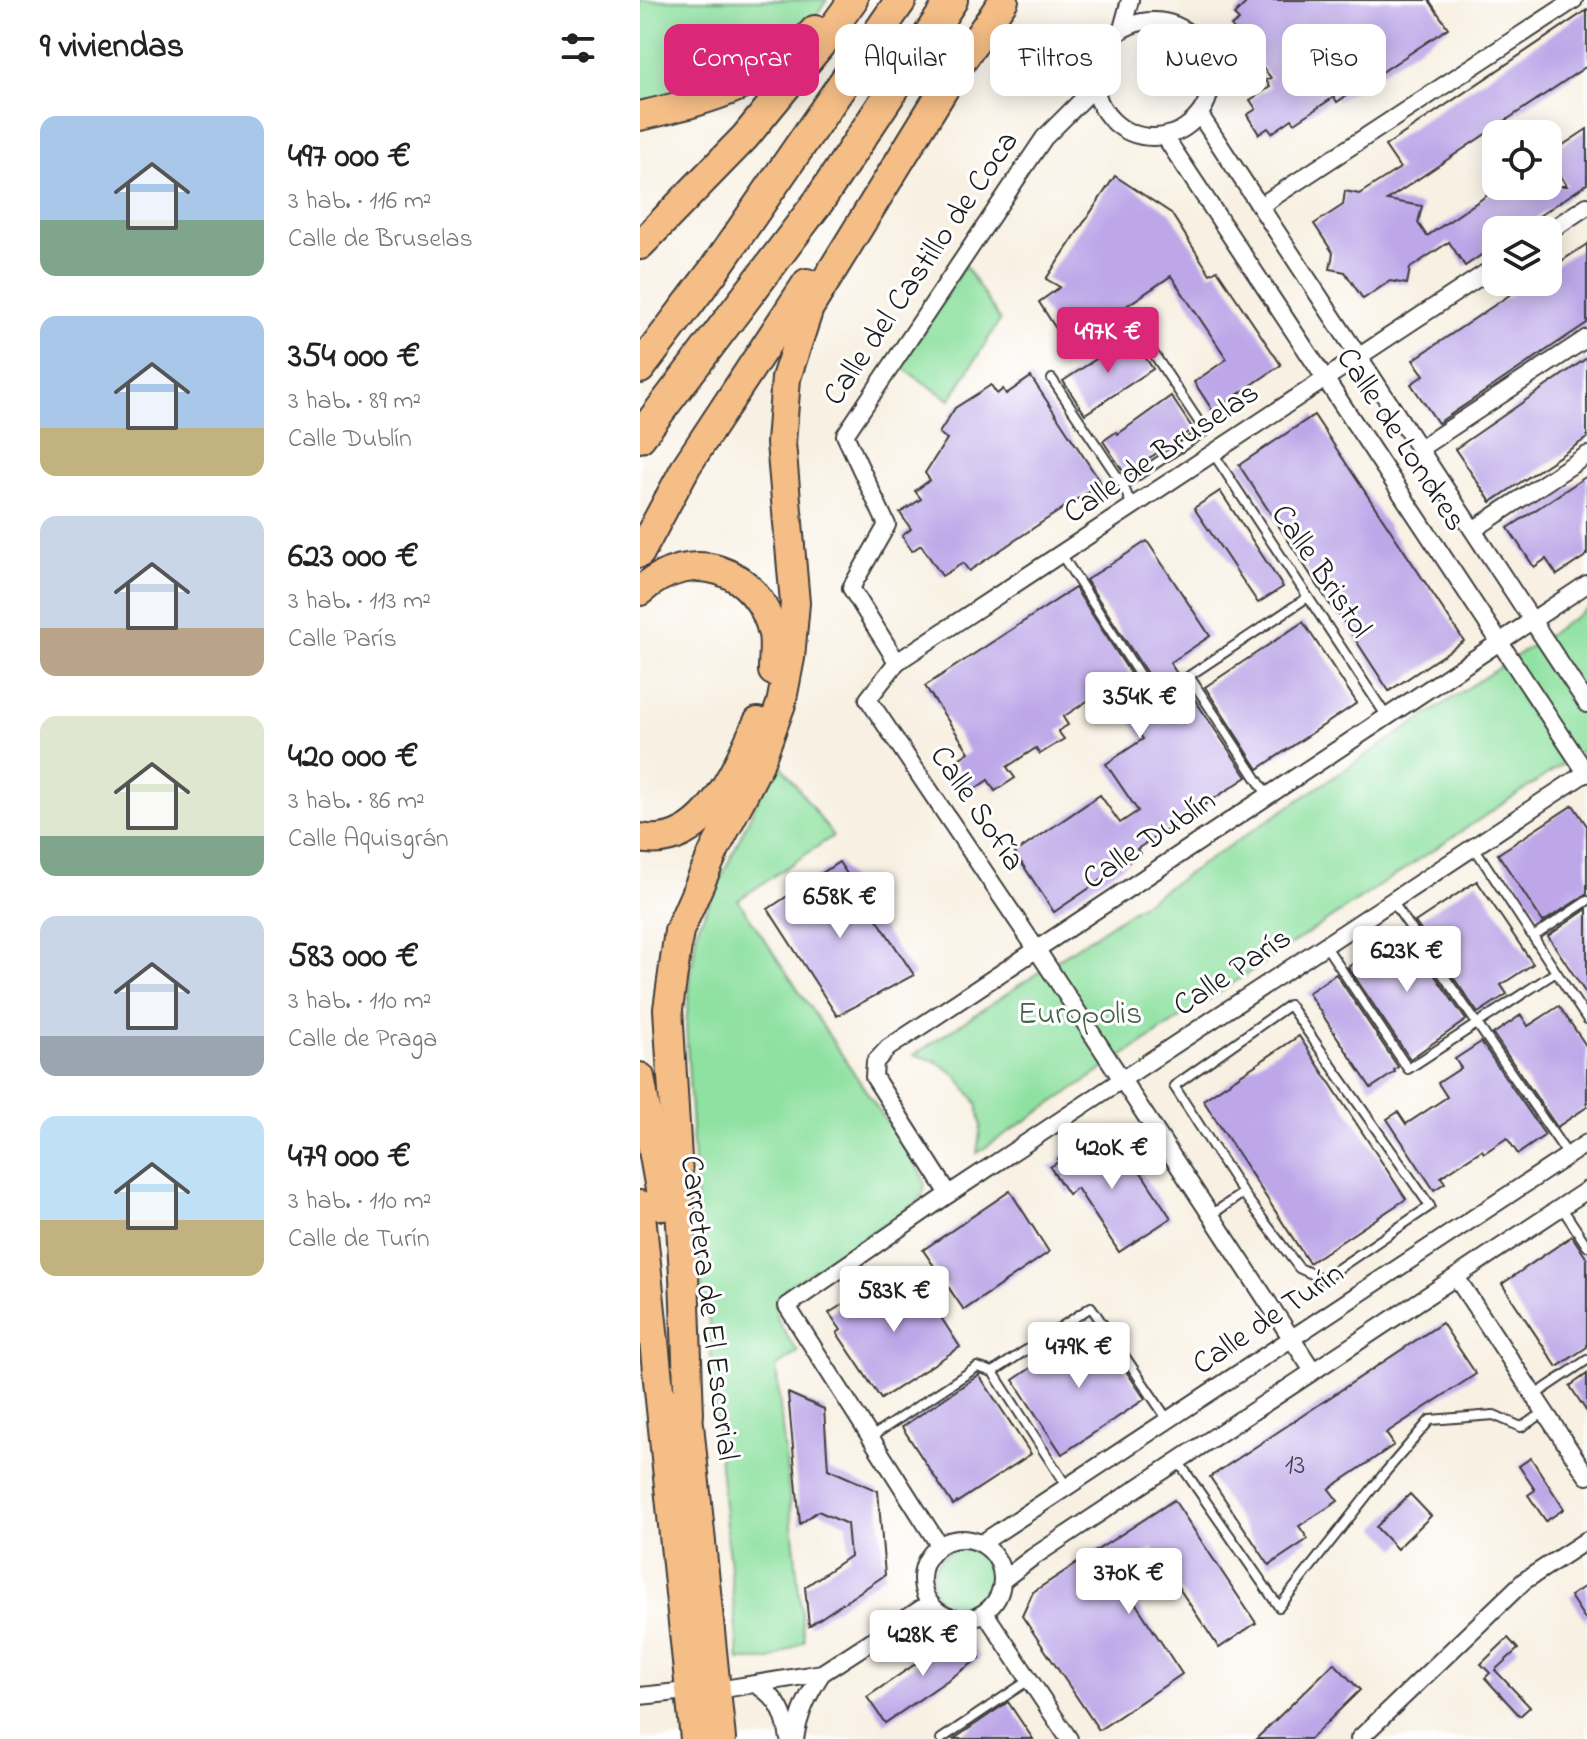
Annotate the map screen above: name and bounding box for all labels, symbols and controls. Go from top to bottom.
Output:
text: 9 viviendas [40,23,184,73]
chip: Comprar [664,24,819,96]
chip: Alquilar [835,24,974,96]
chip: Filtros [990,24,1121,96]
chip: Nuevo [1137,24,1266,96]
chip: Piso [1282,24,1386,96]
icon: filters [556,26,600,70]
map controls [1482,120,1562,296]
button: locate [1482,120,1562,200]
street label: Calle del Castillo de Coca [812,122,1032,416]
text: 497 000 € [288,133,411,183]
icon: home [104,148,200,244]
text: 3 hab. · 116 m² [288,183,432,221]
button: layers [1482,216,1562,296]
text: Calle de Bruselas [288,221,473,259]
pin: 497K € [1043,307,1173,375]
text: 497K € [1075,314,1141,352]
text: 354 000 € [288,333,420,383]
street label: Calle de Londres [1323,339,1477,541]
icon: home [104,348,200,444]
street label: Calle de Bruselas [1055,371,1269,537]
text: 3 hab. · 89 m² [288,383,421,421]
text: Calle Dublín [288,421,412,459]
street label: Calle Bristol [1258,495,1382,649]
text: 623 000 € [288,533,419,583]
icon: home [104,548,200,644]
text: 3 hab. · 113 m² [288,583,431,621]
text: Calle París [288,621,397,659]
pin: 354K € [1075,672,1205,740]
text: 354K € [1103,679,1177,717]
text: 420 000 € [288,733,418,783]
street label: Calle Sofía [917,737,1035,881]
icon: home [104,748,200,844]
street label: Calle Dublín [1074,779,1226,903]
text: 3 hab. · 86 m² [288,783,425,821]
text: Calle Aquisgrán [288,821,448,859]
pin: 658K € [775,872,905,940]
text: 658K € [803,879,877,917]
street label: Calle París [1164,916,1302,1030]
pin: 623K € [1342,926,1472,994]
text: 583 000 € [288,933,419,983]
text: 623K € [1371,933,1443,971]
icon: home [104,948,200,1044]
text: 3 hab. · 110 m² [288,983,431,1021]
park label: Europolis [1018,992,1142,1039]
text: Calle de Praga [288,1021,437,1059]
pin: 420K € [1047,1123,1177,1191]
text: 420K € [1076,1130,1148,1168]
text: 479 000 € [288,1133,411,1183]
icon: home [104,1148,200,1244]
street label: Carretera de El Escorial [666,1153,750,1463]
text: 3 hab. · 110 m² [288,1183,431,1221]
text: Calle de Turín [288,1221,430,1259]
street label: Calle de Turín [1184,1252,1354,1388]
pin: 583K € [829,1266,959,1334]
text: 583K € [858,1273,930,1311]
pin: 479K € [1014,1322,1144,1390]
text: 479K € [1046,1329,1112,1367]
house number: 13 [1285,1446,1305,1487]
pin: 370K € [1064,1548,1194,1616]
text: 370K € [1094,1555,1164,1593]
pin: 428K € [858,1610,988,1678]
text: 428K € [888,1617,958,1655]

